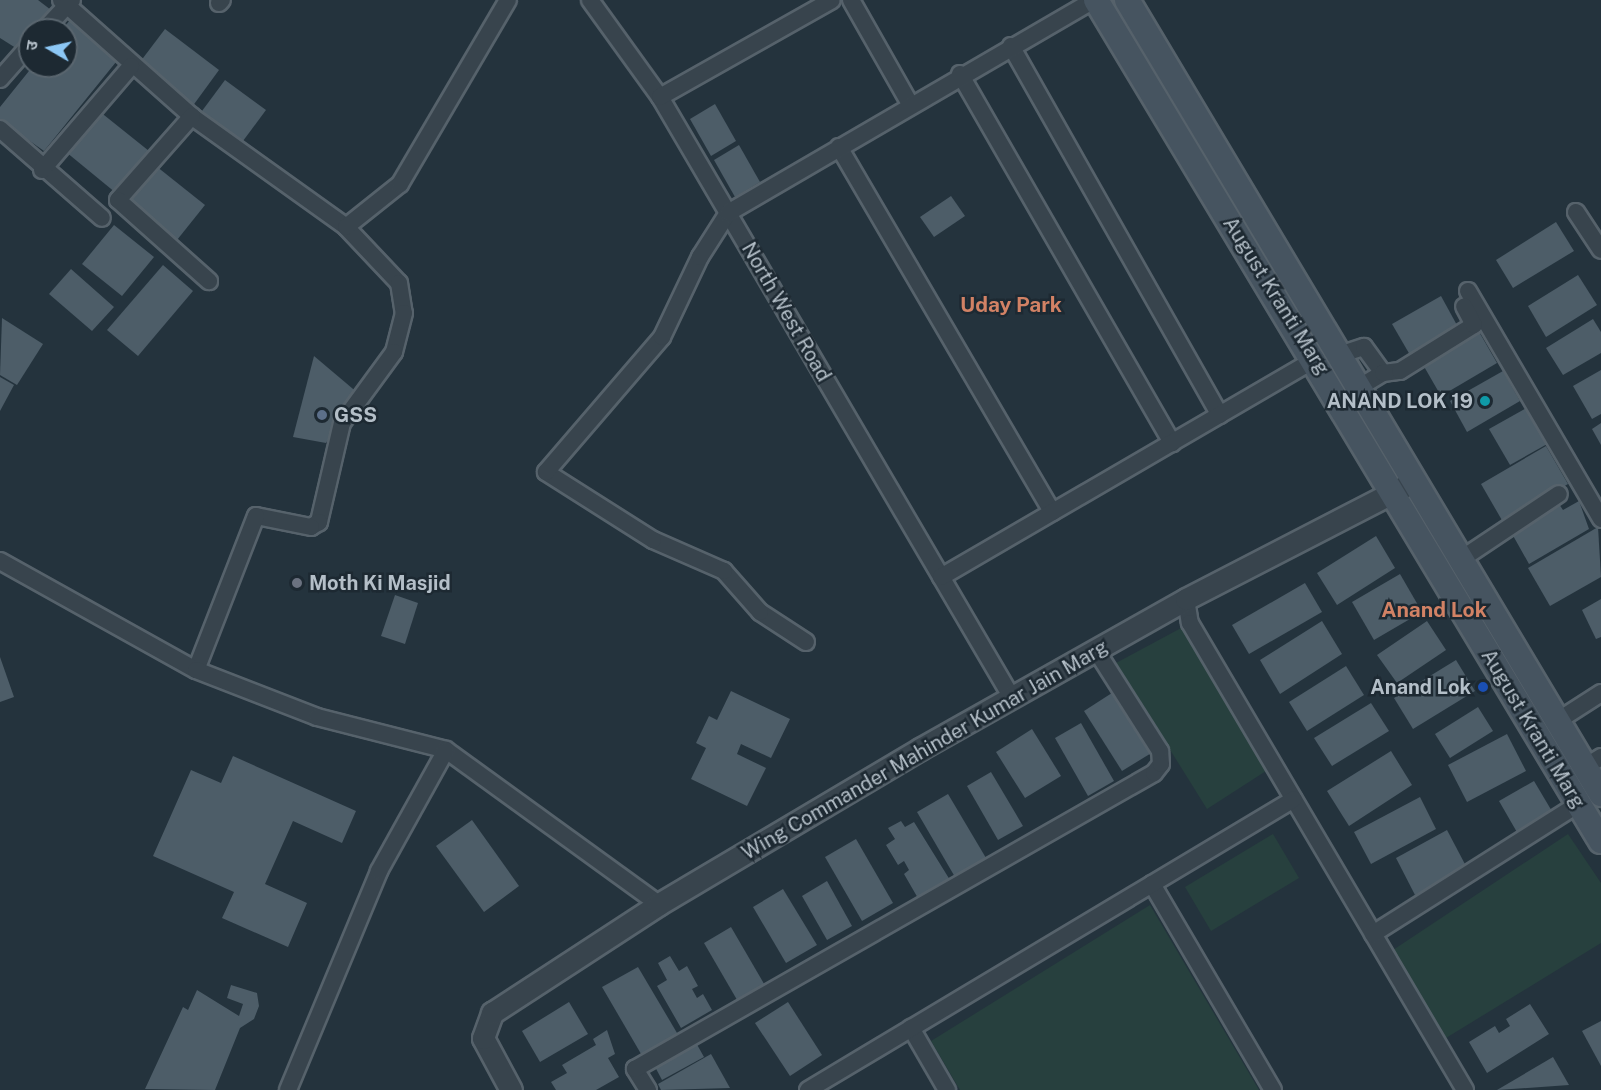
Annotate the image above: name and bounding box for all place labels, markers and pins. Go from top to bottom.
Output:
place label: ANAND LOK 19 [1327,389,1473,413]
marker: ANAND LOK 19 [1478,394,1492,408]
place label: GSS [334,403,377,427]
marker: GSS [315,408,329,422]
place label: Moth Ki Masjid [309,571,451,595]
marker: Moth Ki Masjid [290,576,304,590]
place label: Anand Lok [1370,675,1471,699]
marker: Anand Lok [1476,680,1490,694]

